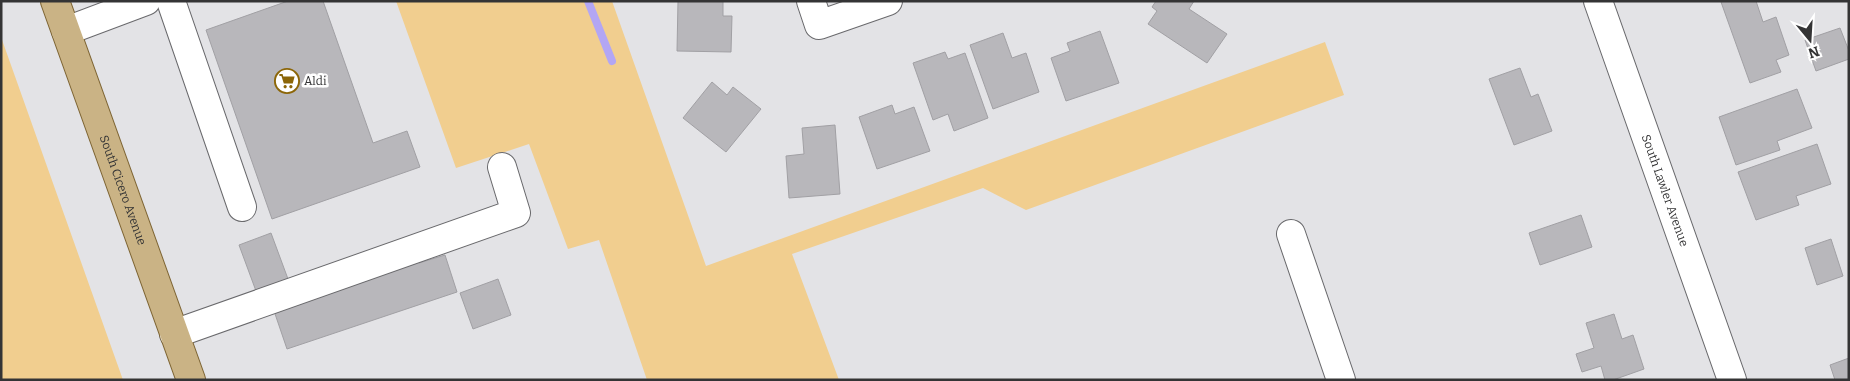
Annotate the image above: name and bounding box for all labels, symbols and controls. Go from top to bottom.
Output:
north arrow [1785,15,1835,65]
text: N [1806,42,1822,62]
supermarket icon: Aldi [274,68,300,94]
place label: Aldi [304,74,327,88]
street label: South Cicero Avenue [97,133,149,247]
street label: South Lawler Avenue [1639,133,1691,248]

